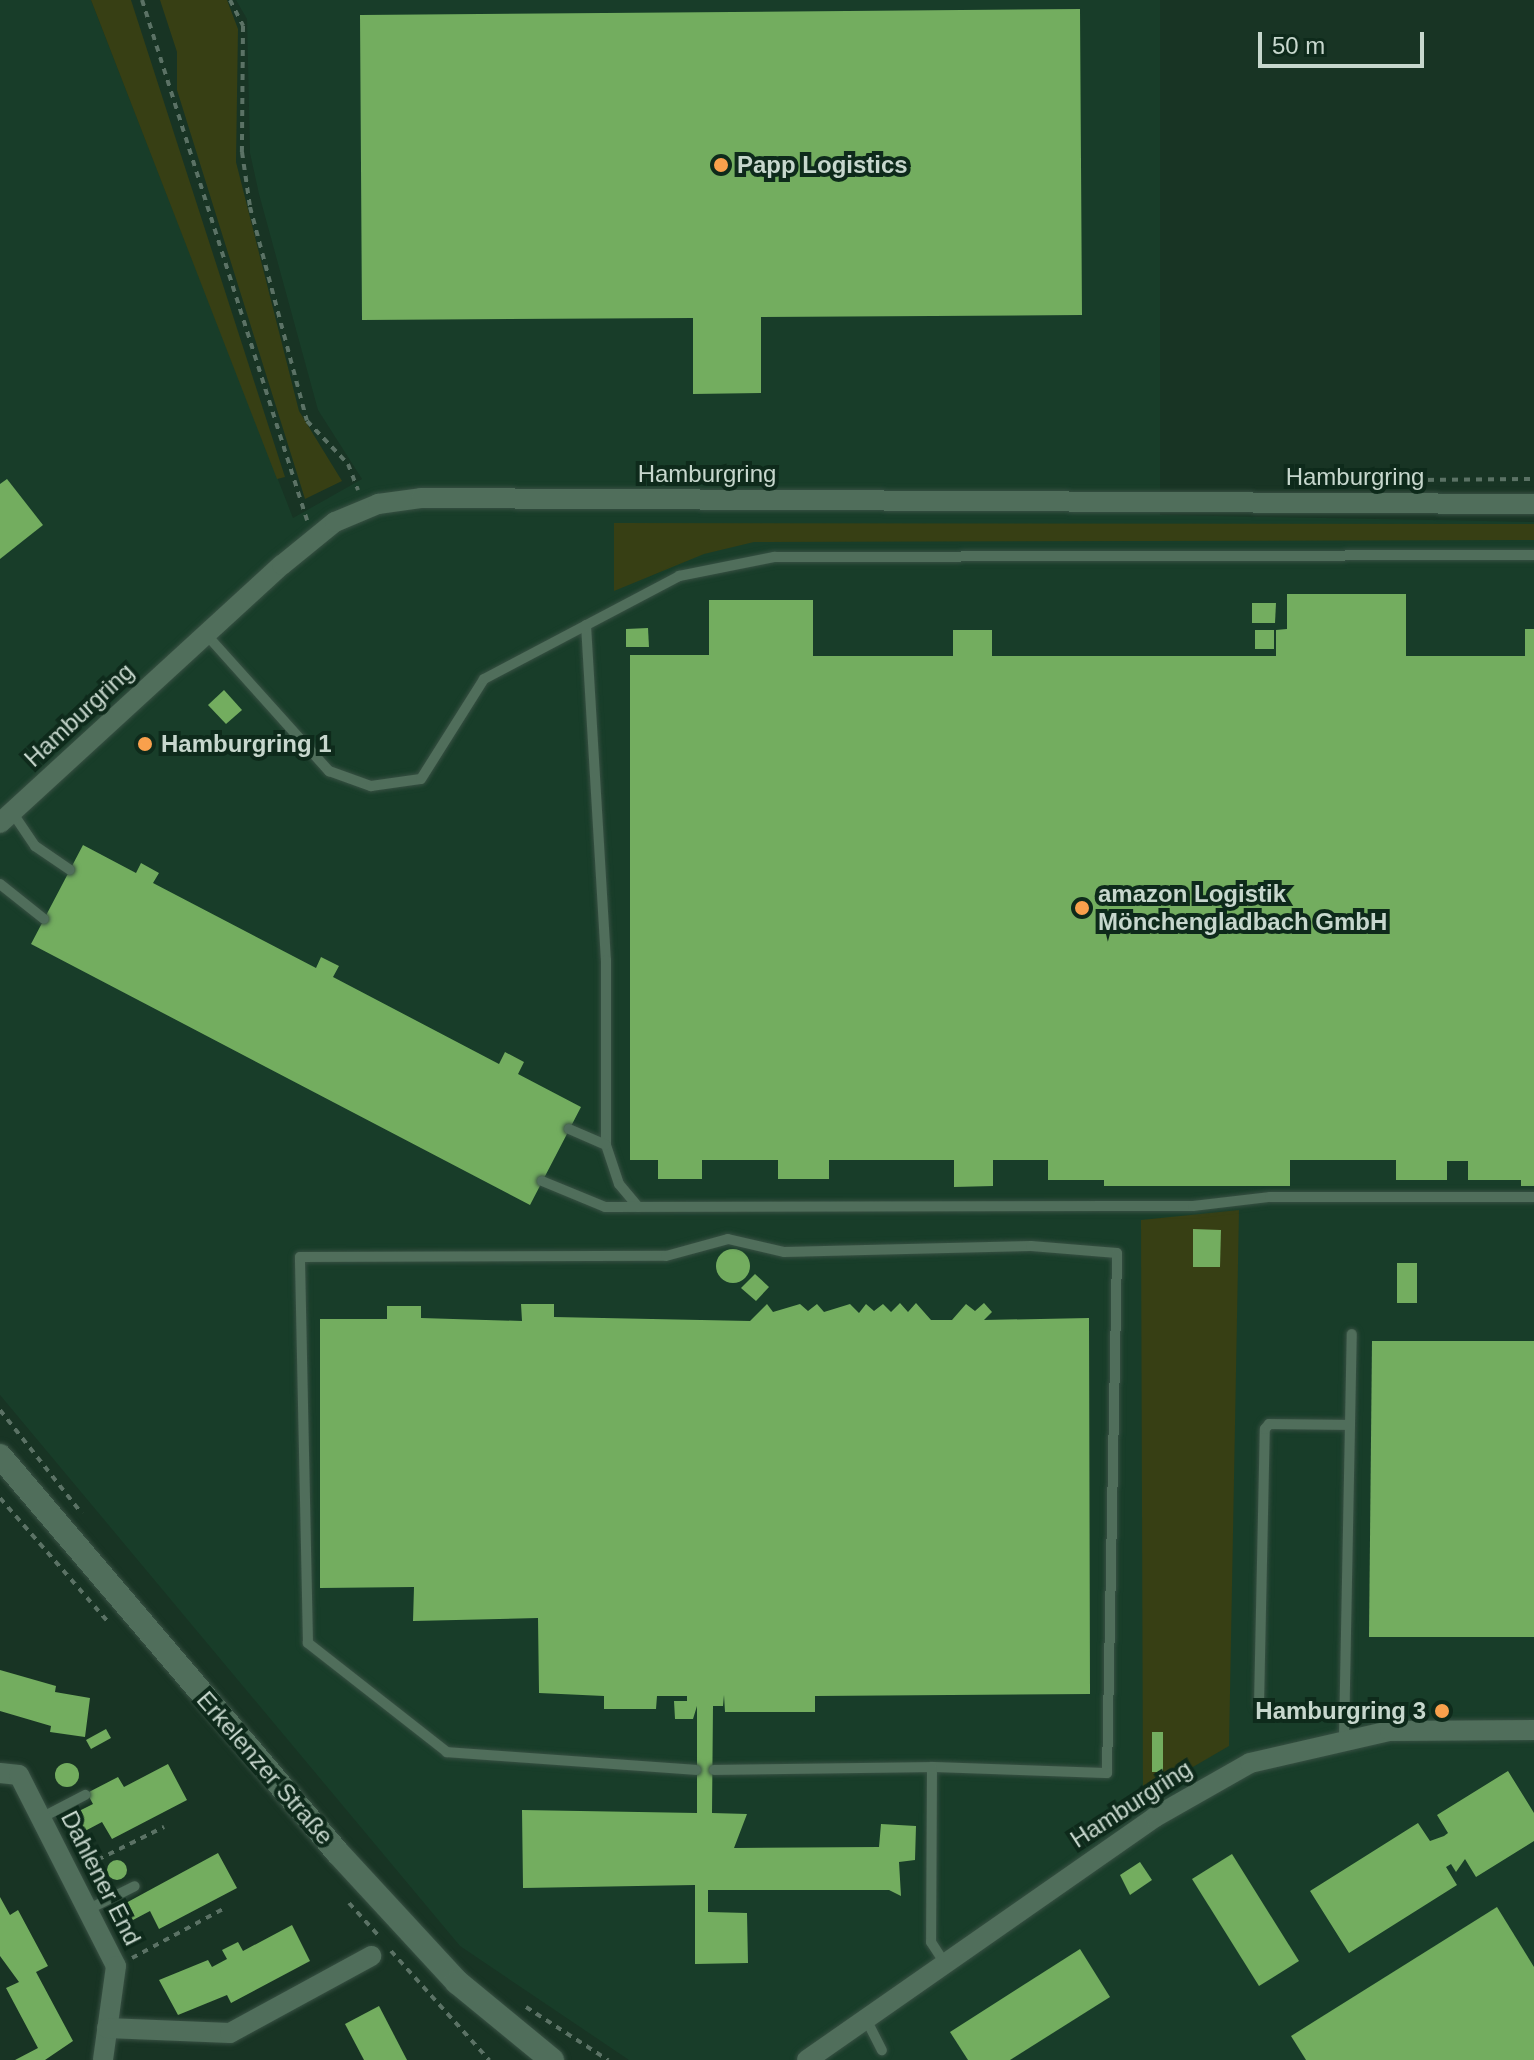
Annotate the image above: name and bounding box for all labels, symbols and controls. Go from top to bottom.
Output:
scale bar [1262,16,1428,66]
text: 50 m [1272,32,1325,59]
place label: Papp Logistics [737,151,908,179]
marker: Papp Logistics [712,156,730,174]
street label: Hamburgring [638,460,776,488]
street label: Hamburgring [1286,463,1424,491]
street label: Hamburgring [18,657,140,773]
place label: Hamburgring 1 [161,730,332,758]
marker: Hamburgring 1 [136,735,154,753]
place label: amazon Logistik Mönchengladbach GmbH [1098,880,1387,936]
marker: amazon Logistik Mönchengladbach GmbH [1073,899,1091,917]
street label: Erkelenzer Straße [191,1686,339,1850]
place label: Hamburgring 3 [1255,1697,1426,1725]
marker: Hamburgring 3 [1433,1702,1451,1720]
street label: Hamburgring [1065,1754,1197,1854]
street label: Dahlener End [55,1806,147,1950]

